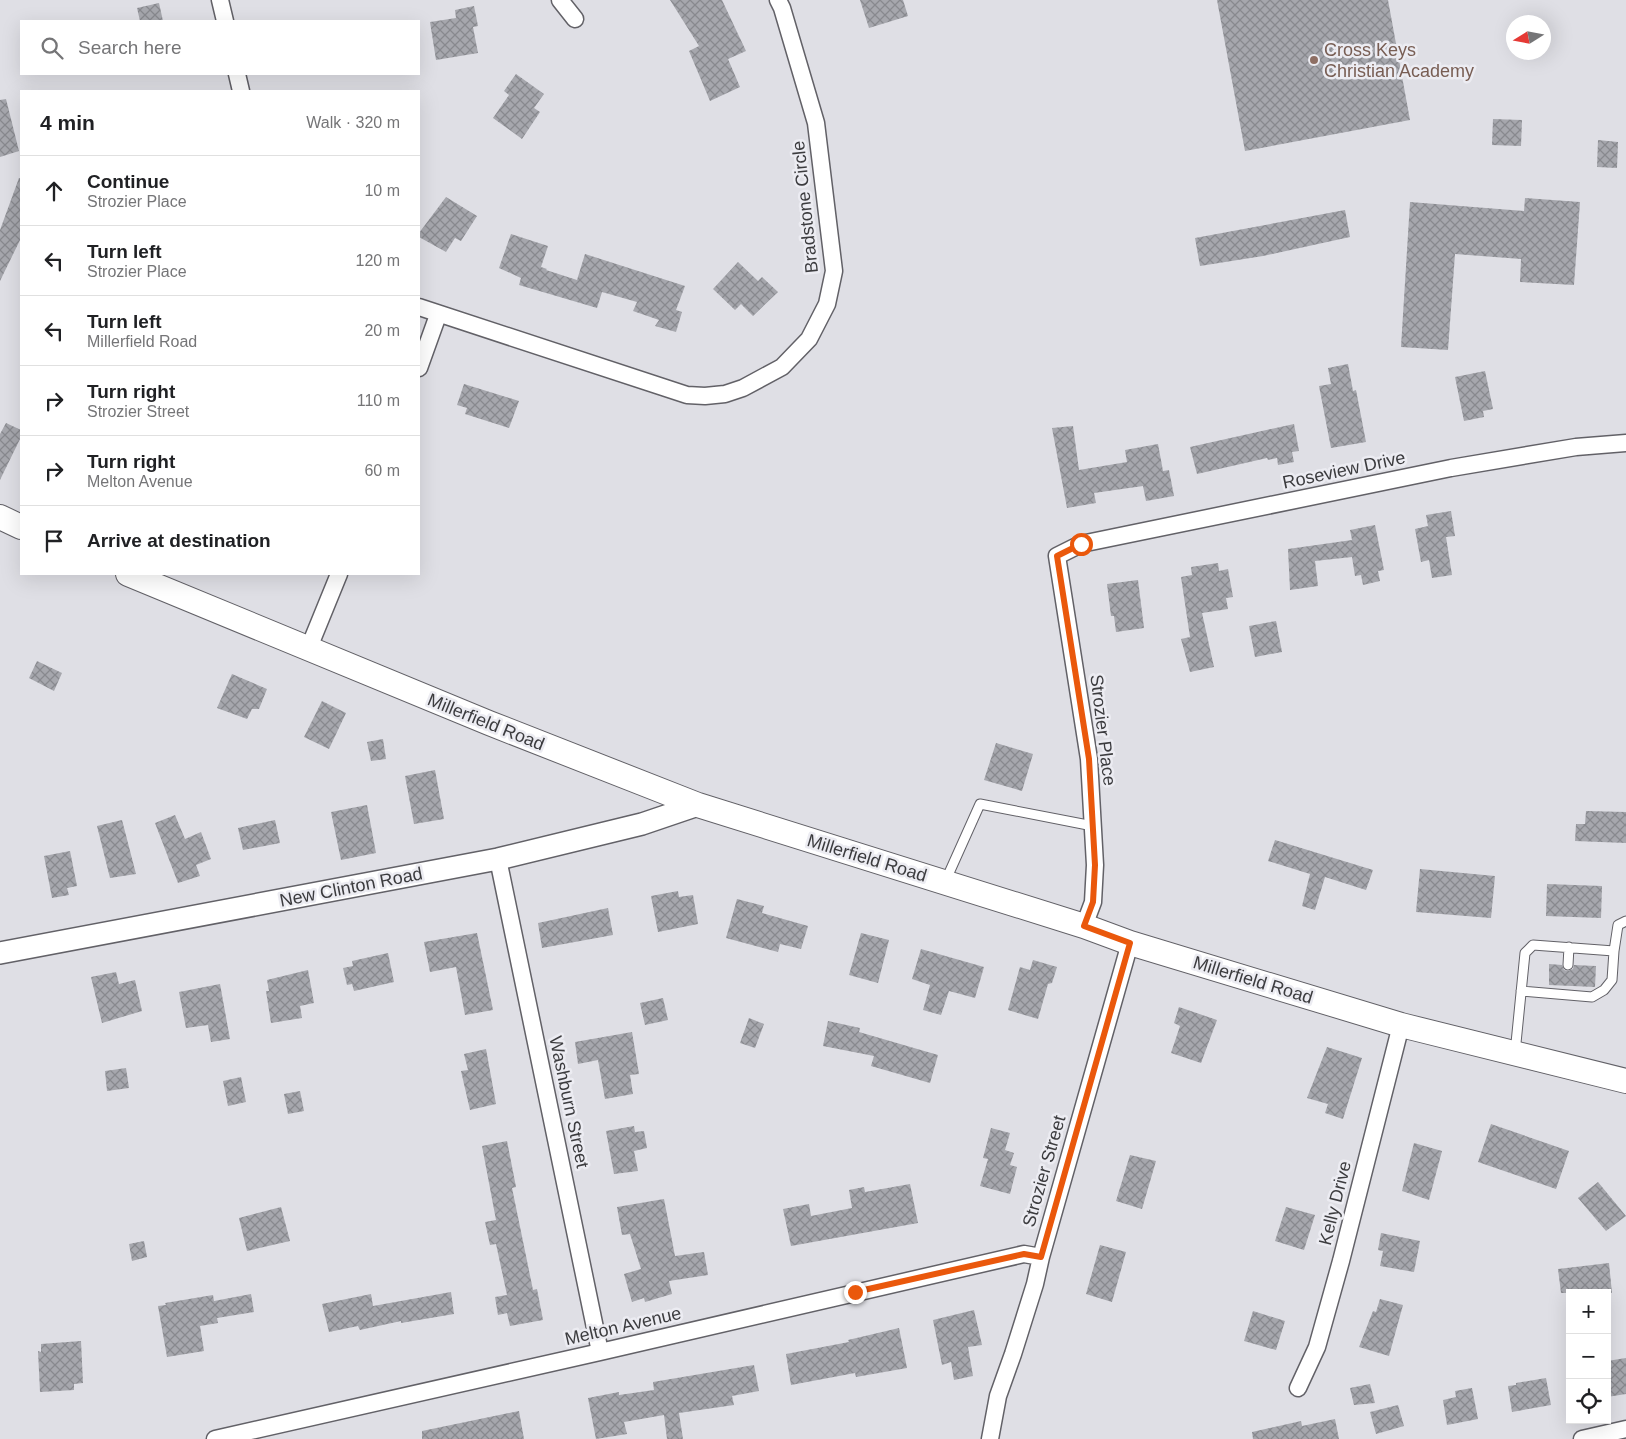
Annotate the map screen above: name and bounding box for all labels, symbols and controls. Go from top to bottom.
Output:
north arrow [1506,15,1551,60]
search box [20,20,420,75]
icon: search [38,34,66,62]
text: Search here [78,37,182,58]
place label: Cross Keys Christian Academy [1324,40,1474,81]
marker: Cross Keys Christian Academy [1308,54,1320,66]
text: 4 min [40,111,95,134]
text: Walk · 320 m [306,114,400,131]
street label: Bradstone Circle [788,140,822,274]
text: Continue [87,171,169,192]
icon: ahead [40,177,68,205]
text: 10 m [364,182,400,199]
text: Strozier Place [87,193,187,210]
text: Turn left [87,241,162,262]
icon: left [40,247,68,275]
text: 120 m [356,252,400,269]
text: Strozier Place [87,263,187,280]
text: Turn left [87,311,162,332]
icon: left [40,317,68,345]
text: 20 m [364,322,400,339]
text: Millerfield Road [87,333,197,350]
text: Turn right [87,381,175,402]
icon: right [40,387,68,415]
text: 110 m [357,392,400,409]
text: Strozier Street [87,403,189,420]
street label: Roseview Drive [1281,447,1407,493]
text: Turn right [87,451,175,472]
icon: right [40,457,68,485]
text: 60 m [364,462,400,479]
text: Melton Avenue [87,473,193,490]
icon: arrive [40,527,68,555]
text: Arrive at destination [87,530,271,551]
route start [1070,533,1093,556]
street label: Strozier Place [1086,673,1120,787]
street label: Millerfield Road [425,689,547,755]
street label: Millerfield Road [805,830,929,886]
street label: New Clinton Road [278,863,424,911]
street label: Millerfield Road [1191,952,1315,1008]
street label: Washburn Street [545,1034,593,1170]
street label: Strozier Street [1019,1113,1069,1229]
street label: Kelly Drive [1315,1159,1355,1247]
route end [844,1281,867,1304]
map controls [1566,1289,1611,1424]
button: + [1566,1289,1611,1334]
street label: Melton Avenue [563,1303,683,1349]
button: − [1566,1334,1611,1379]
button: locate [1566,1379,1611,1424]

